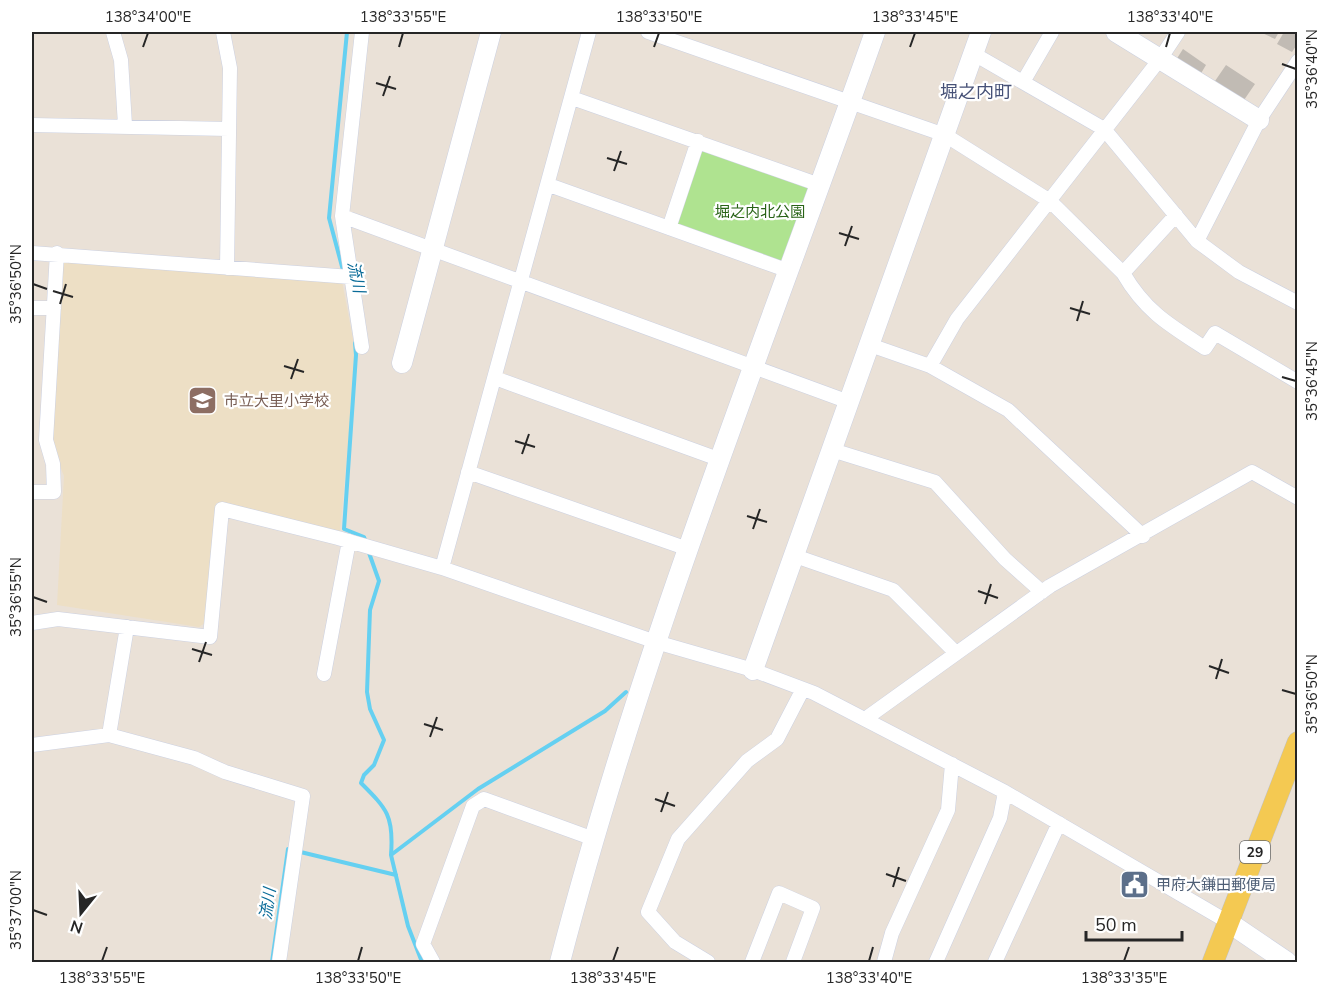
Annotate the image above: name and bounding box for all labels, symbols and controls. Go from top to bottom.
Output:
text: 138°34'00"E [105,7,191,27]
text: 138°33'55"E [360,7,446,27]
text: 138°33'50"E [616,7,702,27]
text: 138°33'45"E [872,7,958,27]
text: 138°33'40"E [1127,7,1213,27]
text: 35°36'40"N [1302,29,1322,109]
district label: 堀之内町 [940,80,1012,104]
park label: 堀之内北公園 [715,202,805,222]
text: 35°36'50"N [6,244,26,324]
water label: 流川 [342,259,371,297]
text: 35°36'45"N [1302,341,1322,421]
school or university icon: 市立大里小学校 [187,385,219,417]
place label: 市立大里小学校 [224,391,329,411]
text: 35°36'55"N [6,557,26,637]
text: 35°36'50"N [1302,654,1322,734]
road number: 29 [1240,841,1270,863]
public building icon: 甲府大鎌田郵便局 [1119,869,1151,901]
text: 35°37'00"N [6,870,26,950]
place label: 甲府大鎌田郵便局 [1156,875,1276,895]
north arrow [51,883,111,943]
water label: 流川 [255,885,281,921]
scale bar [1086,904,1182,942]
text: 50 m [1095,913,1137,937]
text: N [68,914,86,939]
text: 138°33'55"E [59,968,145,988]
text: 138°33'50"E [315,968,401,988]
text: 138°33'45"E [570,968,656,988]
text: 138°33'40"E [826,968,912,988]
text: 138°33'35"E [1081,968,1167,988]

